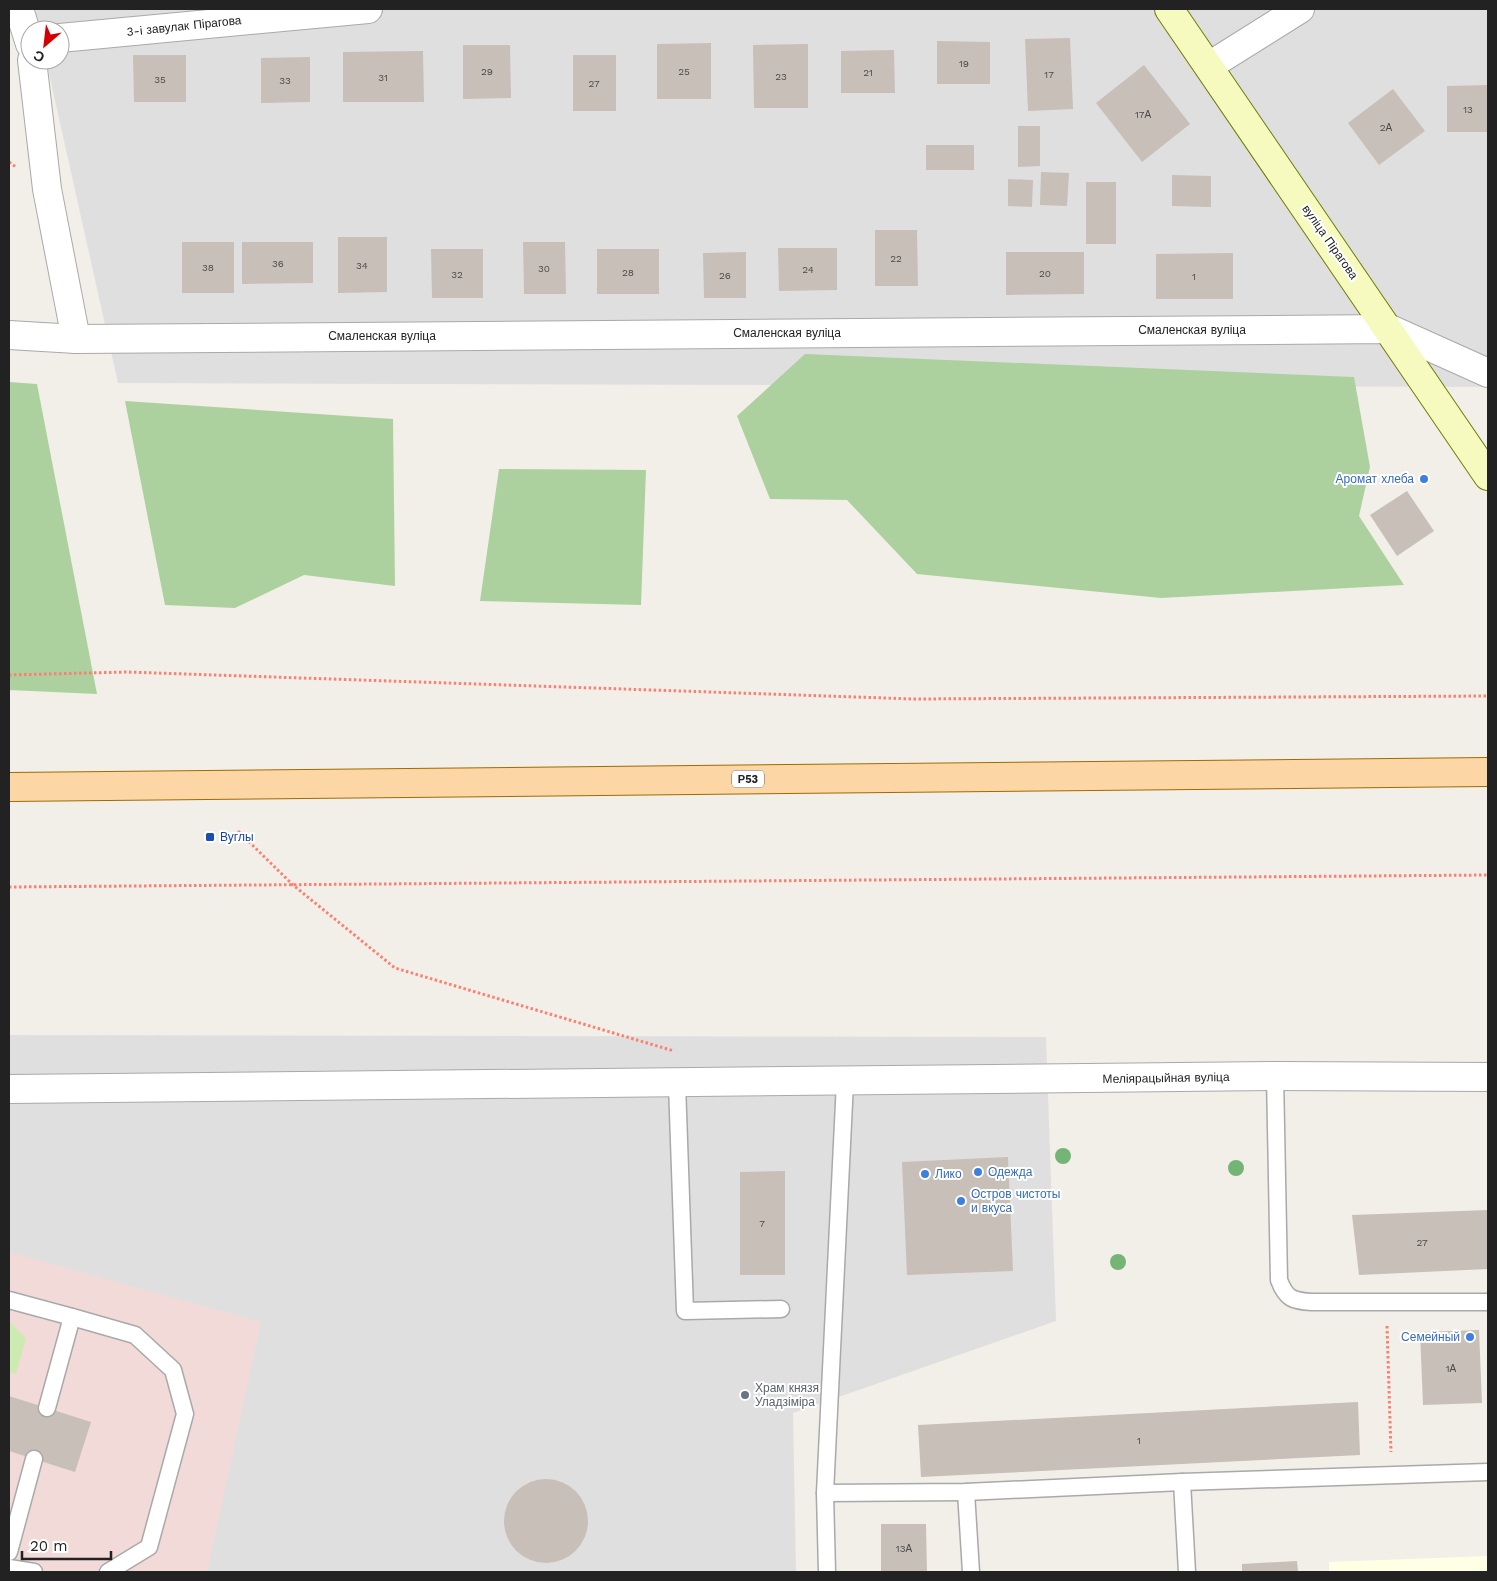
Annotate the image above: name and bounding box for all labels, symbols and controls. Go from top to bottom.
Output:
street label: 3-і завулак Пірагова [126,13,242,39]
north arrow [20,20,70,70]
text: С [31,47,47,66]
house number: 19 [959,58,969,69]
house number: 29 [481,66,493,77]
house number: 25 [678,66,690,77]
house number: 21 [863,67,873,78]
house number: 17 [1044,69,1054,80]
house number: 23 [775,71,787,82]
house number: 31 [378,72,388,83]
house number: 35 [154,74,166,85]
house number: 33 [279,75,291,86]
house number: 27 [588,78,600,89]
house number: 13 [1463,104,1473,115]
house number: 17А [1135,109,1151,120]
house number: 2А [1380,122,1393,133]
street label: вуліца Пірагова [1299,202,1361,282]
house number: 22 [890,253,902,264]
house number: 36 [272,258,284,269]
house number: 34 [356,260,368,271]
house number: 38 [202,262,214,273]
house number: 30 [538,263,550,274]
house number: 24 [802,264,814,275]
house number: 28 [622,267,634,278]
house number: 20 [1039,268,1051,279]
house number: 32 [451,269,463,280]
house number: 26 [719,270,731,281]
house number: 1 [1192,271,1196,282]
street label: Смаленская вуліца [1138,323,1246,337]
street label: Смаленская вуліца [733,326,841,340]
street label: Смаленская вуліца [328,329,436,343]
place label: Аромат хлеба [1336,472,1414,486]
marker: Аромат хлеба [1418,473,1430,485]
road number: Р53 [732,771,764,788]
place label: Вуглы [220,830,254,844]
marker: Вуглы [204,831,216,843]
street label: Меліярацыйная вуліца [1102,1070,1230,1086]
place label: Одежда [988,1165,1033,1179]
marker: Одежда [972,1166,984,1178]
place label: Лико [935,1167,962,1181]
marker: Лико [919,1168,931,1180]
place label: Остров чистоты и вкуса [971,1187,1061,1215]
marker: Остров чистоты и вкуса [955,1195,967,1207]
house number: 7 [759,1218,765,1229]
house number: 27 [1416,1237,1428,1248]
place label: Семейный [1401,1330,1460,1344]
marker: Семейный [1464,1331,1476,1343]
house number: 1А [1446,1363,1457,1374]
place label: Храм князя Уладзіміра [755,1381,819,1409]
marker: Храм князя Уладзіміра [739,1389,751,1401]
house number: 1 [1137,1435,1141,1446]
scale bar [22,1528,111,1560]
text: 20 m [30,1537,68,1555]
house number: 13А [896,1543,913,1554]

